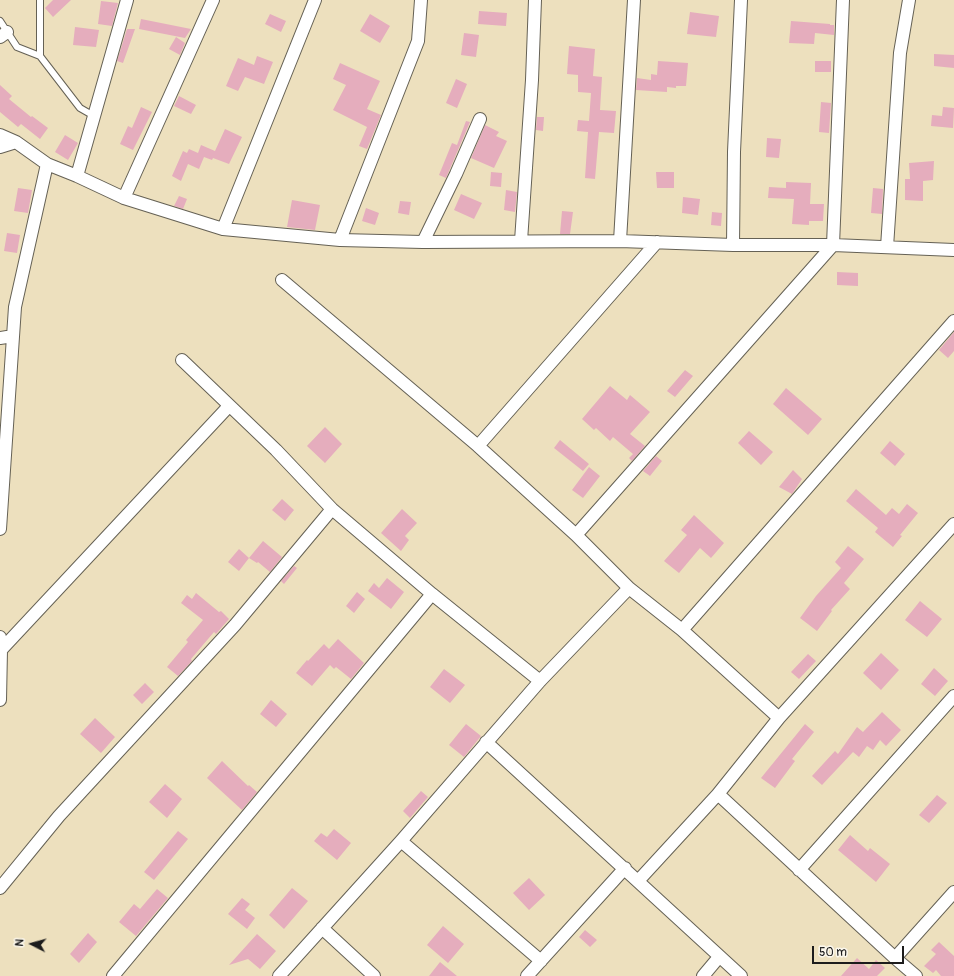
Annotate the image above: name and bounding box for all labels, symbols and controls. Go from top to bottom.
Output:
north arrow [12,924,52,964]
text: N [13,938,26,947]
scale bar [814,938,906,964]
text: 50 m [819,945,847,960]

